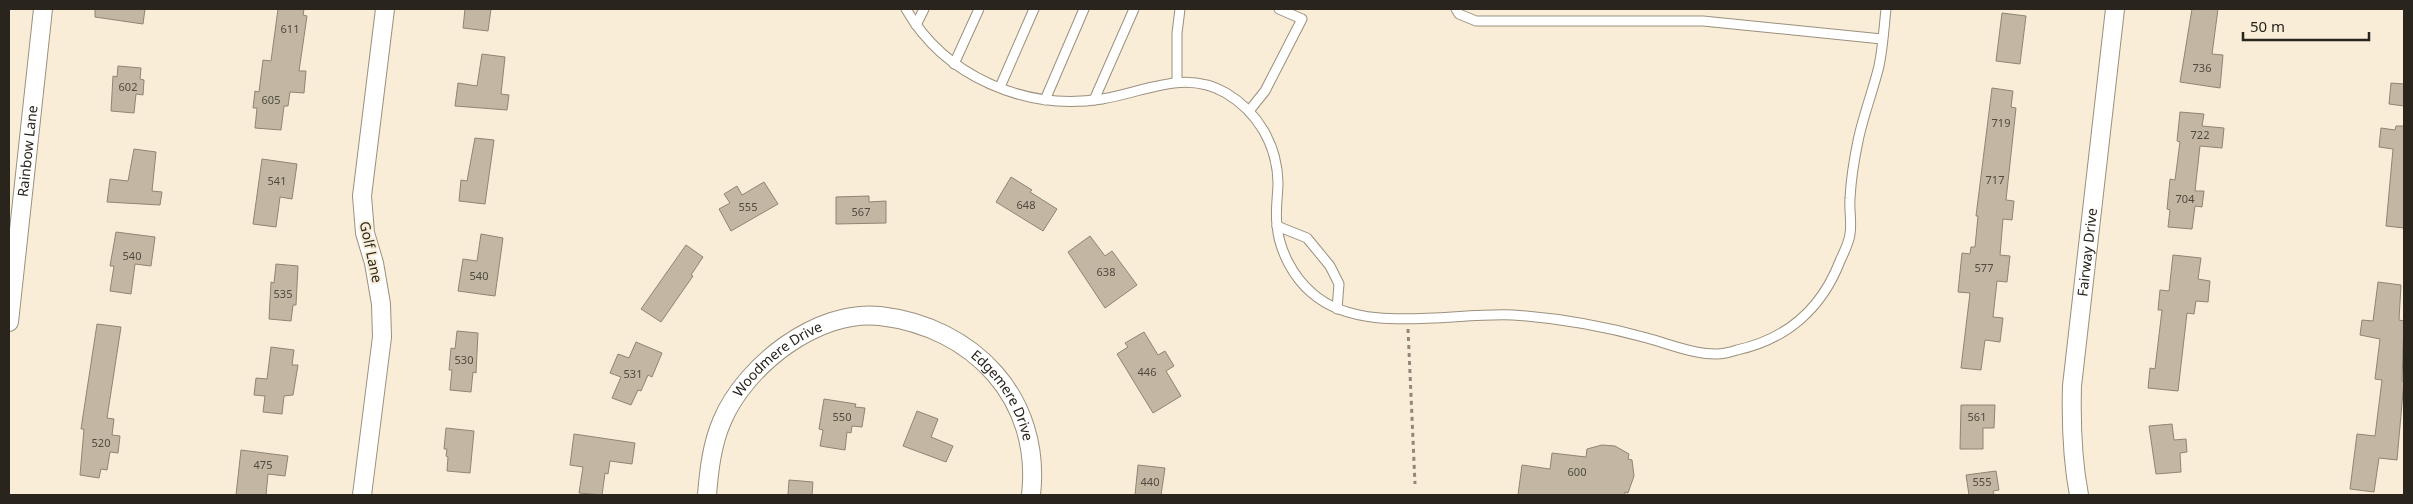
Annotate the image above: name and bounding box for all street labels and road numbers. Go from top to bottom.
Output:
street label: Rainbow Lane [13,104,42,198]
street label: Fairway Drive [2072,207,2101,297]
street label: Golf Lane [356,219,387,285]
street label: Woodmere Drive [728,316,825,400]
street label: Edgemere Drive [967,345,1038,443]

